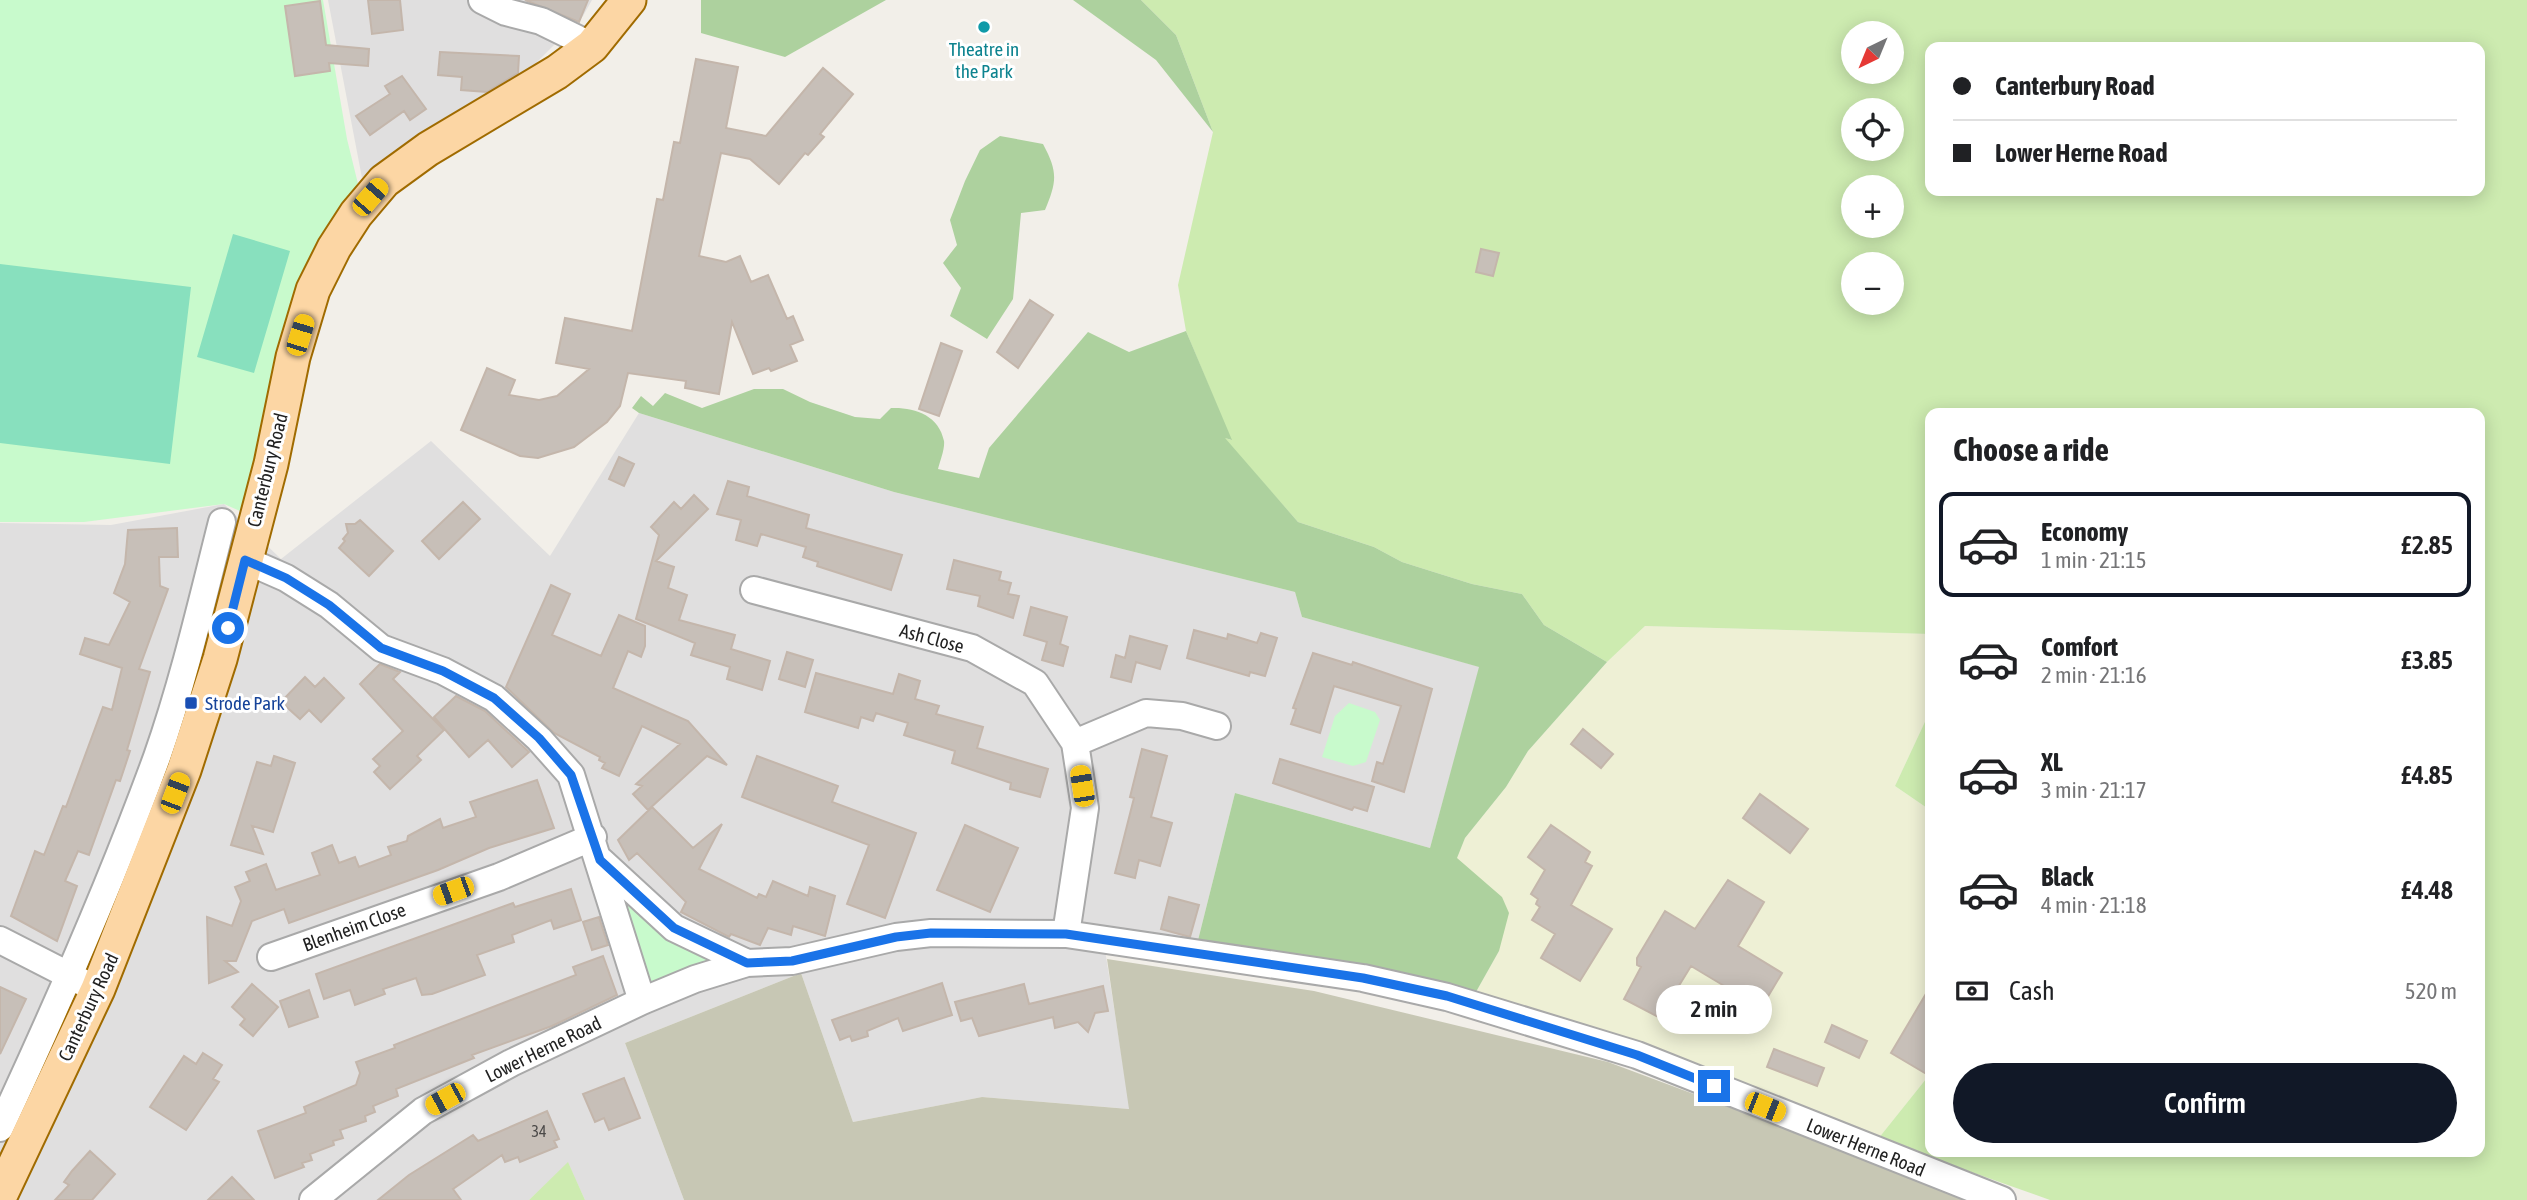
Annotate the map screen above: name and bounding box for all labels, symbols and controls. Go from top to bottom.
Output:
marker: Theatre in the Park [976,19,992,35]
north arrow [1841,21,1904,84]
map controls [1841,21,1904,315]
place label: Theatre in the Park [949,38,1019,82]
text: Canterbury Road [1995,71,2155,101]
button: locate [1841,98,1904,161]
text: Lower Herne Road [1995,138,2168,168]
car [349,174,392,220]
button: + [1841,175,1904,238]
button: − [1841,252,1904,315]
car [284,312,317,358]
street label: Canterbury Road [242,411,292,529]
text: Choose a ride [1953,431,2109,468]
icon: car [1957,513,2020,576]
text: Economy [2041,517,2128,547]
text: £2.85 [2401,530,2453,560]
text: 1 min · 21:15 [2041,547,2147,573]
route start [212,612,244,644]
street label: Ash Close [898,619,966,657]
icon: car [1957,628,2020,691]
text: Comfort [2041,632,2118,662]
text: £3.85 [2401,645,2453,675]
text: 2 min · 21:16 [2041,662,2147,688]
place label: Strode Park [205,692,286,714]
marker: Strode Park [183,695,199,711]
icon: car [1957,743,2020,806]
text: XL [2041,747,2063,777]
text: £4.85 [2401,760,2453,790]
car [1069,764,1096,808]
car [158,770,193,816]
text: 3 min · 21:17 [2041,777,2147,803]
icon: car [1957,858,2020,921]
text: Black [2041,862,2093,892]
car [430,874,477,908]
text: £4.48 [2401,875,2453,905]
text: 4 min · 21:18 [2041,892,2147,918]
street label: Blenheim Close [300,898,408,956]
street label: Canterbury Road [53,950,123,1064]
icon: cash [1953,972,1991,1010]
text: Cash [2009,976,2055,1006]
text: 520 m [2405,978,2457,1004]
callout: 2 min [1656,984,1772,1034]
text: 2 min [1691,996,1737,1022]
street label: Lower Herne Road [482,1011,604,1087]
button: Confirm [1953,1063,2457,1143]
route end [1698,1070,1730,1102]
car [422,1080,469,1118]
car [1742,1089,1789,1125]
street label: Lower Herne Road [1803,1113,1929,1181]
house number: 34 [531,1122,547,1140]

